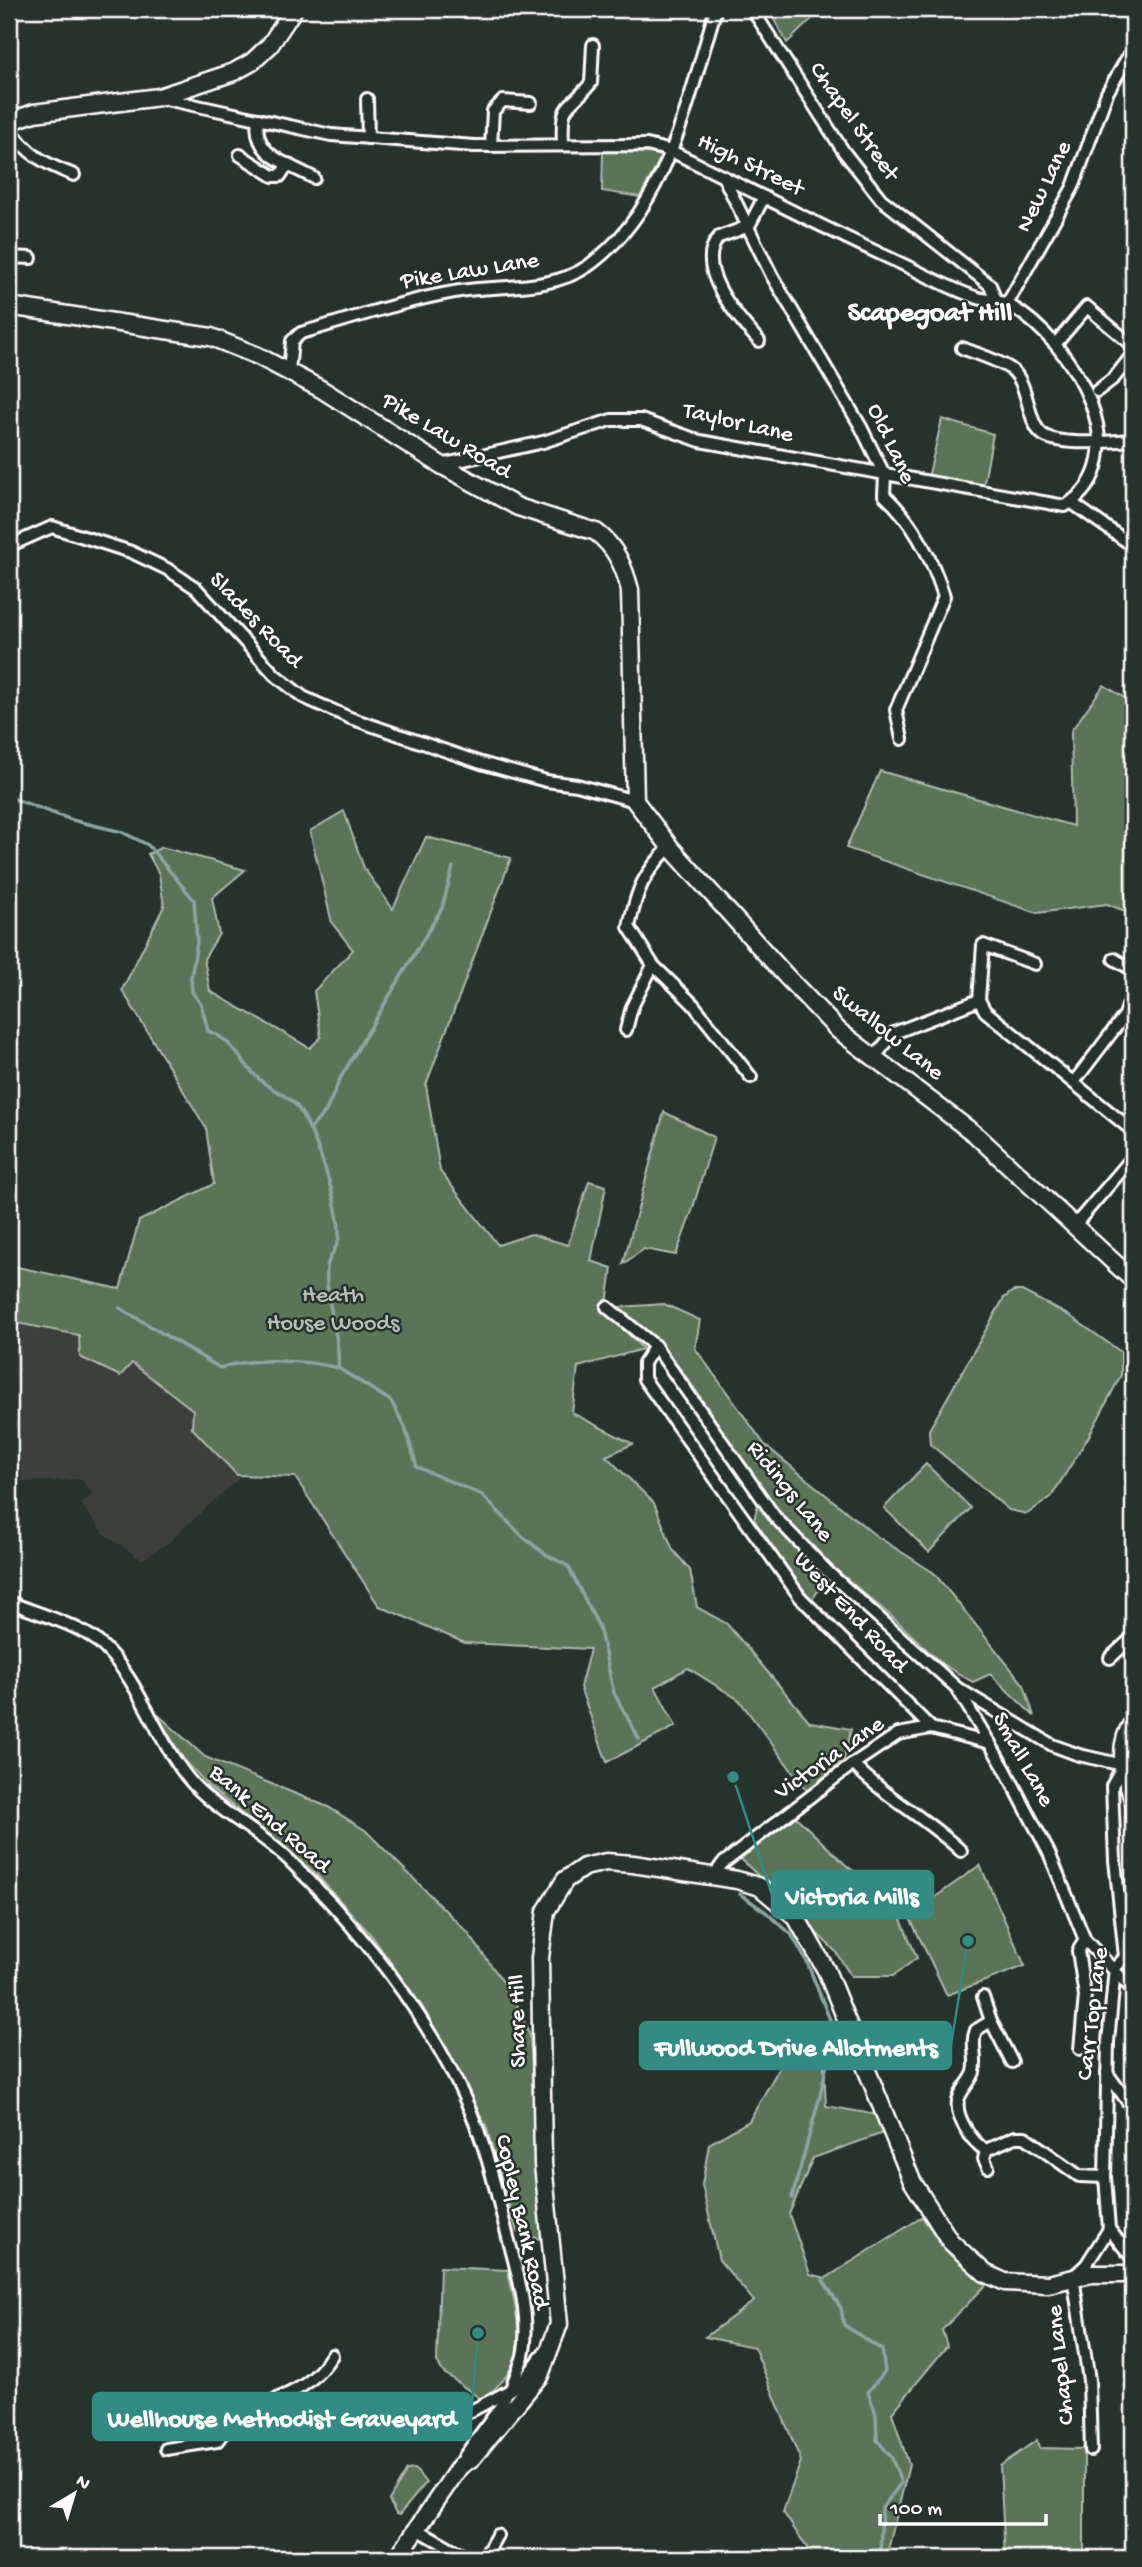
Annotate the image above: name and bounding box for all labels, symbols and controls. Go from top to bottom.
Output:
street label: Chapel Street [801,57,906,189]
street label: High Street [692,128,810,205]
street label: New Lane [1010,136,1080,238]
street label: Pike Law Lane [398,247,542,297]
district label: Scapegoat Hill [848,298,1012,331]
street label: Pike Law Road [375,386,518,488]
street label: Taylor Lane [678,397,797,451]
street label: Old Lane [859,399,921,489]
street label: Slades Road [202,567,310,677]
street label: Swallow Lane [825,980,950,1089]
park label: Heath House Woods [267,1282,400,1339]
street label: Ridings Lane [739,1435,839,1549]
street label: West End Road [786,1546,915,1681]
street label: Small Lane [984,1708,1060,1813]
street label: Victoria Lane [769,1710,891,1808]
street label: Bank End Road [201,1759,337,1882]
callout: Victoria Mills [772,1871,933,1918]
text: Victoria Mills [784,1884,920,1915]
street label: Carr Top Lane [1071,1945,1117,2082]
street label: Share Hill [504,1974,534,2068]
callout: Fullwood Drive Allotments [640,2022,951,2069]
text: Fullwood Drive Allotments [653,2035,939,2066]
street label: Copley Bank Road [487,2132,556,2314]
street label: Chapel Lane [1041,2303,1083,2426]
callout: Wellhouse Methodist Graveyard [93,2393,471,2440]
text: Wellhouse Methodist Graveyard [106,2406,459,2437]
north arrow [38,2458,108,2528]
text: N [70,2470,94,2496]
scale bar [880,2483,1046,2527]
text: 100 m [889,2498,942,2523]

